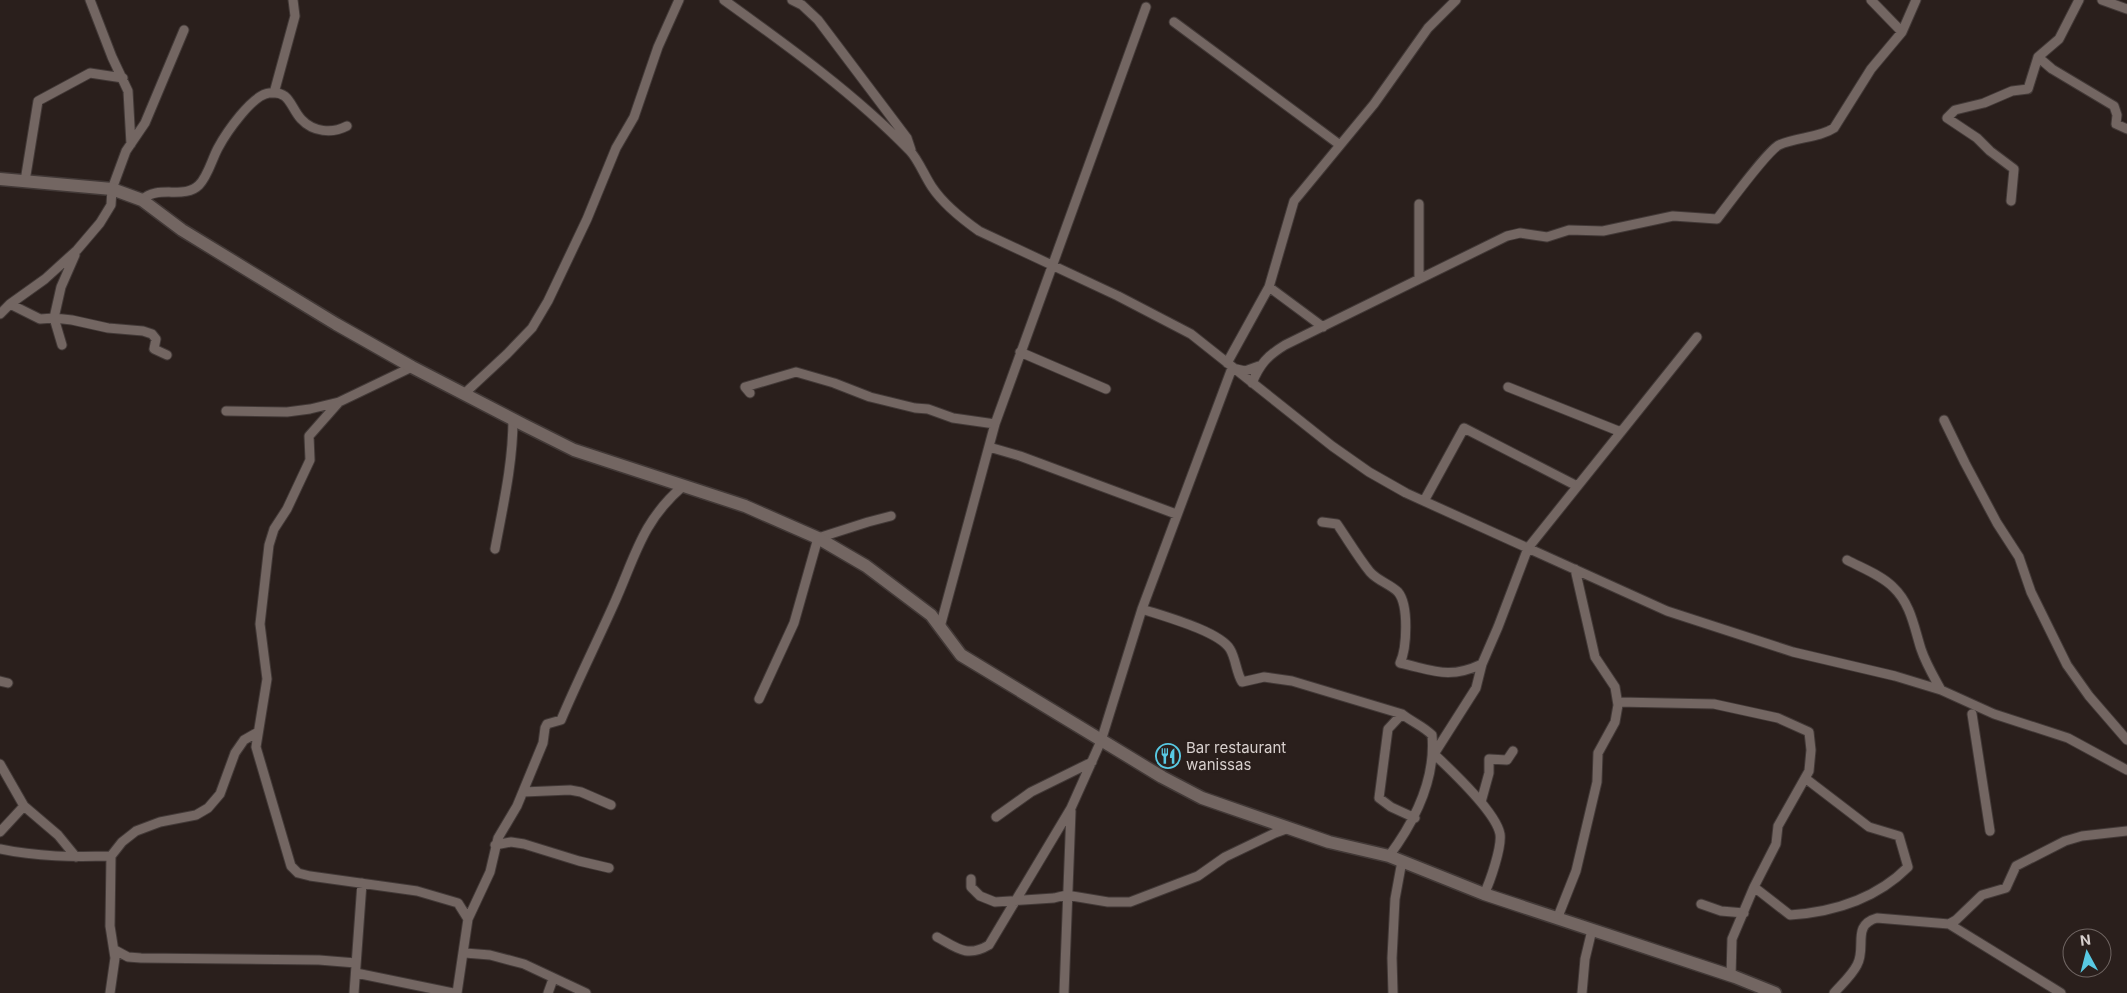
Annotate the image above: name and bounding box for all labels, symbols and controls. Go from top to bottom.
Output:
place label: Bar restaurant wanissas [1186,738,1286,774]
restaurant icon: Bar restaurant wanissas [1155,743,1181,769]
north arrow [2062,928,2112,978]
text: N [2079,931,2092,949]

